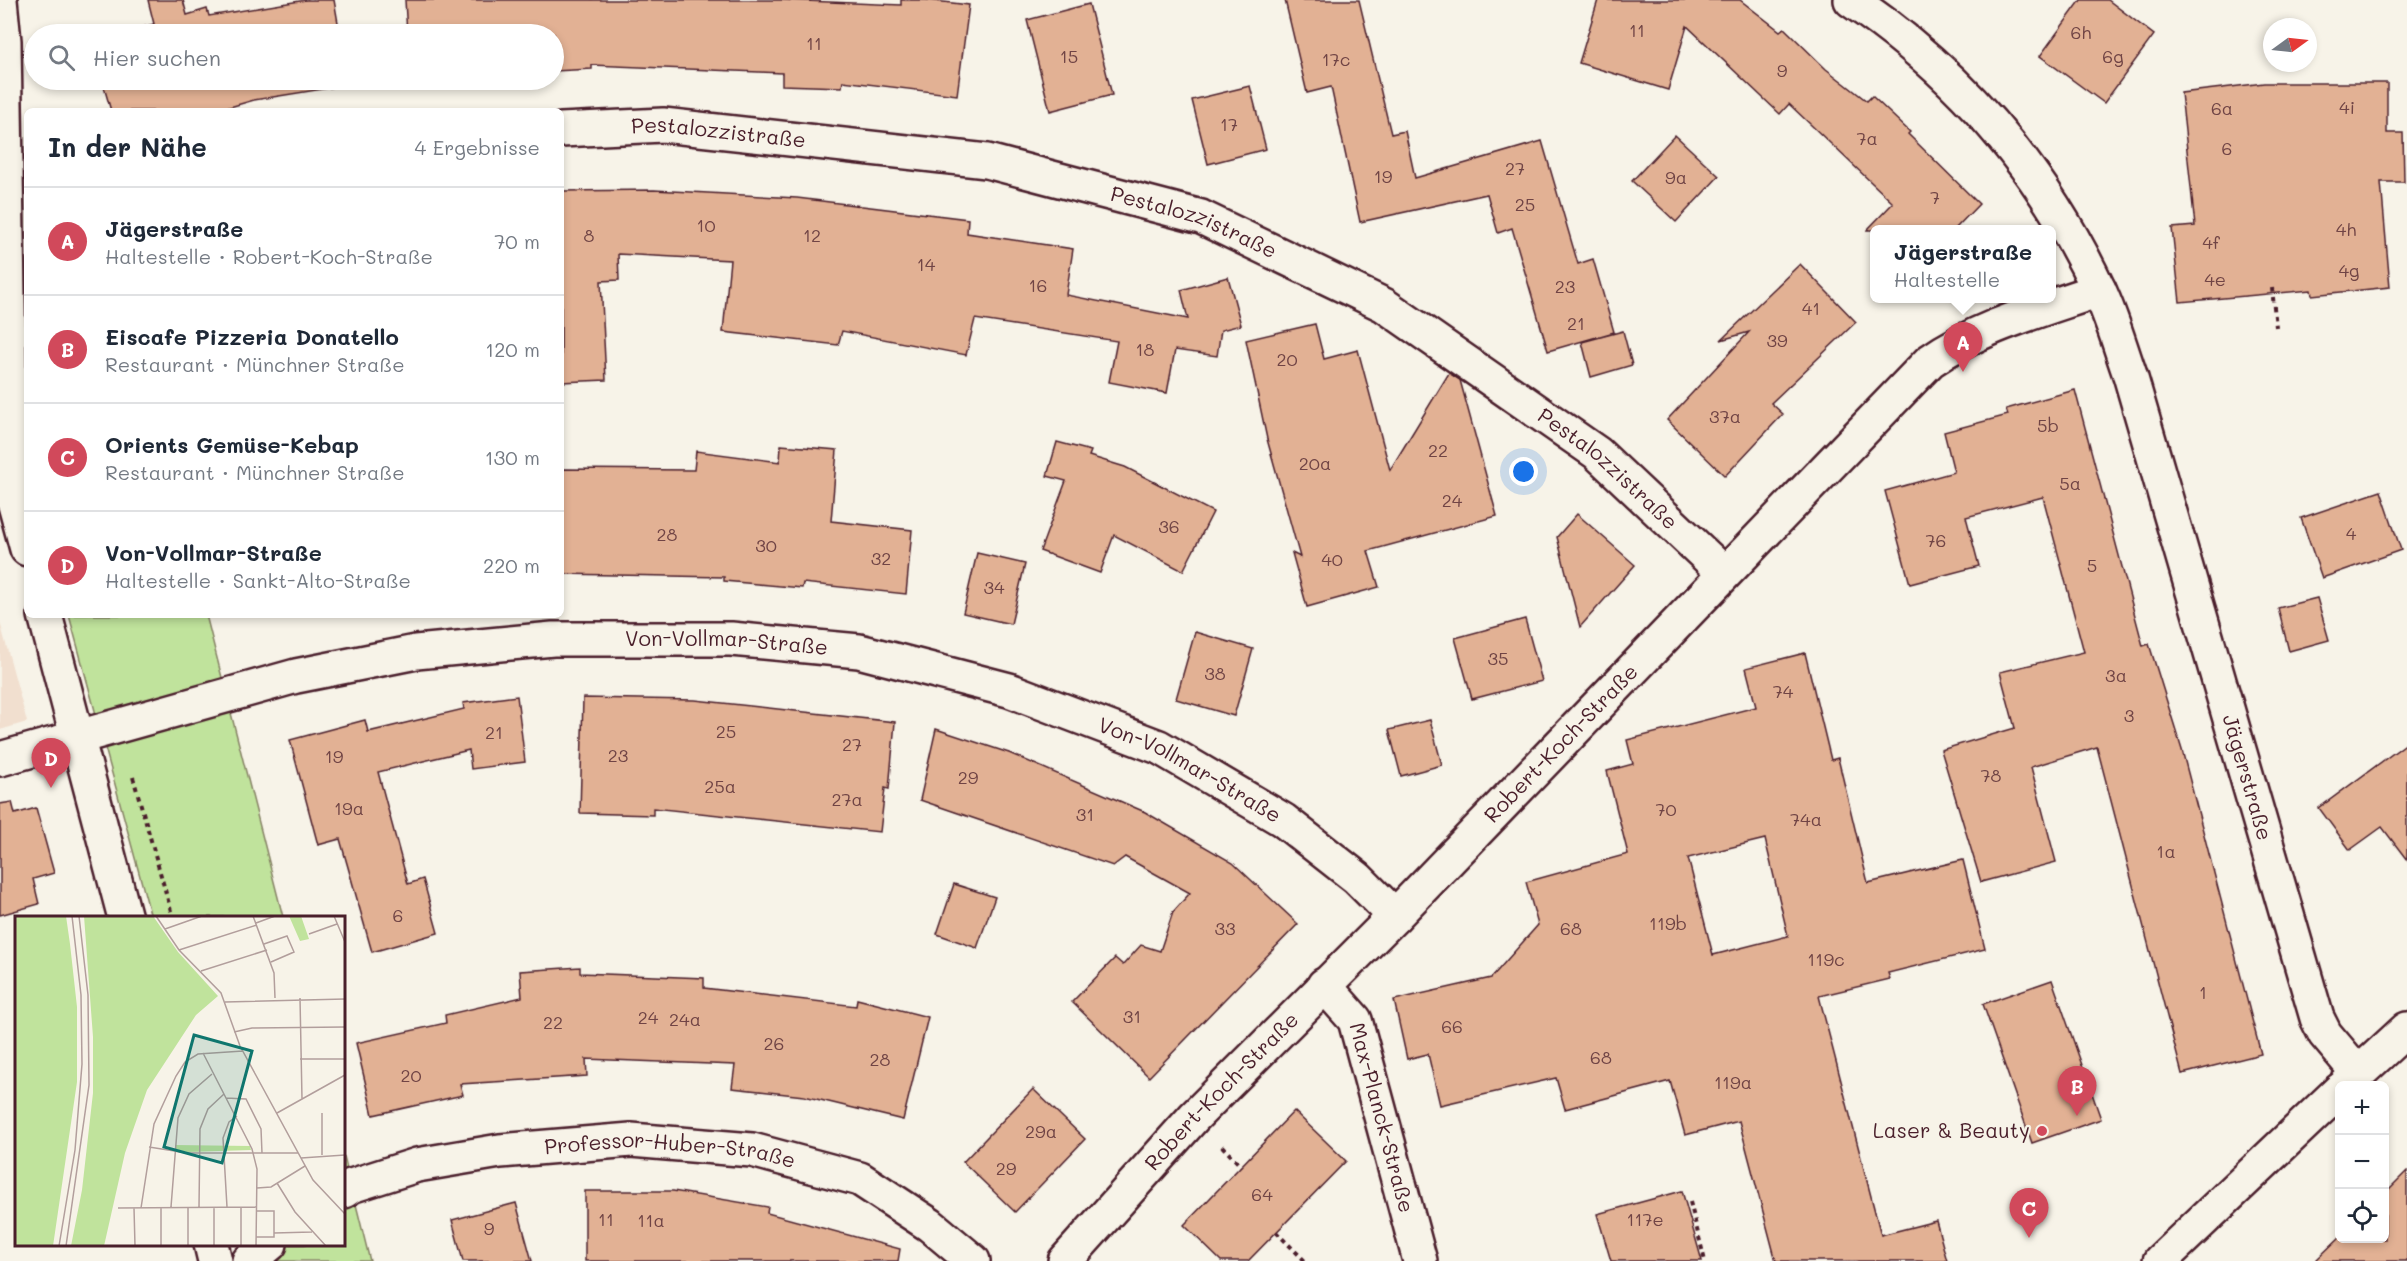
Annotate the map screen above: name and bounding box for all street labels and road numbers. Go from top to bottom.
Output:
street label: Pestalozzistraße [630,110,807,153]
street label: Pestalozzistraße [1108,179,1282,264]
street label: Pestalozzistraße [1533,401,1684,534]
street label: Von-Vollmar-Straße [625,623,829,660]
street label: Robert-Koch-Straße [1477,658,1643,828]
street label: Von-Vollmar-Straße [1095,710,1287,828]
street label: Jägerstraße [2217,711,2280,843]
street label: Robert-Koch-Straße [1138,1005,1303,1175]
street label: Max-Planck-Straße [1344,1019,1421,1215]
street label: Professor-Huber-Straße [543,1125,799,1173]

